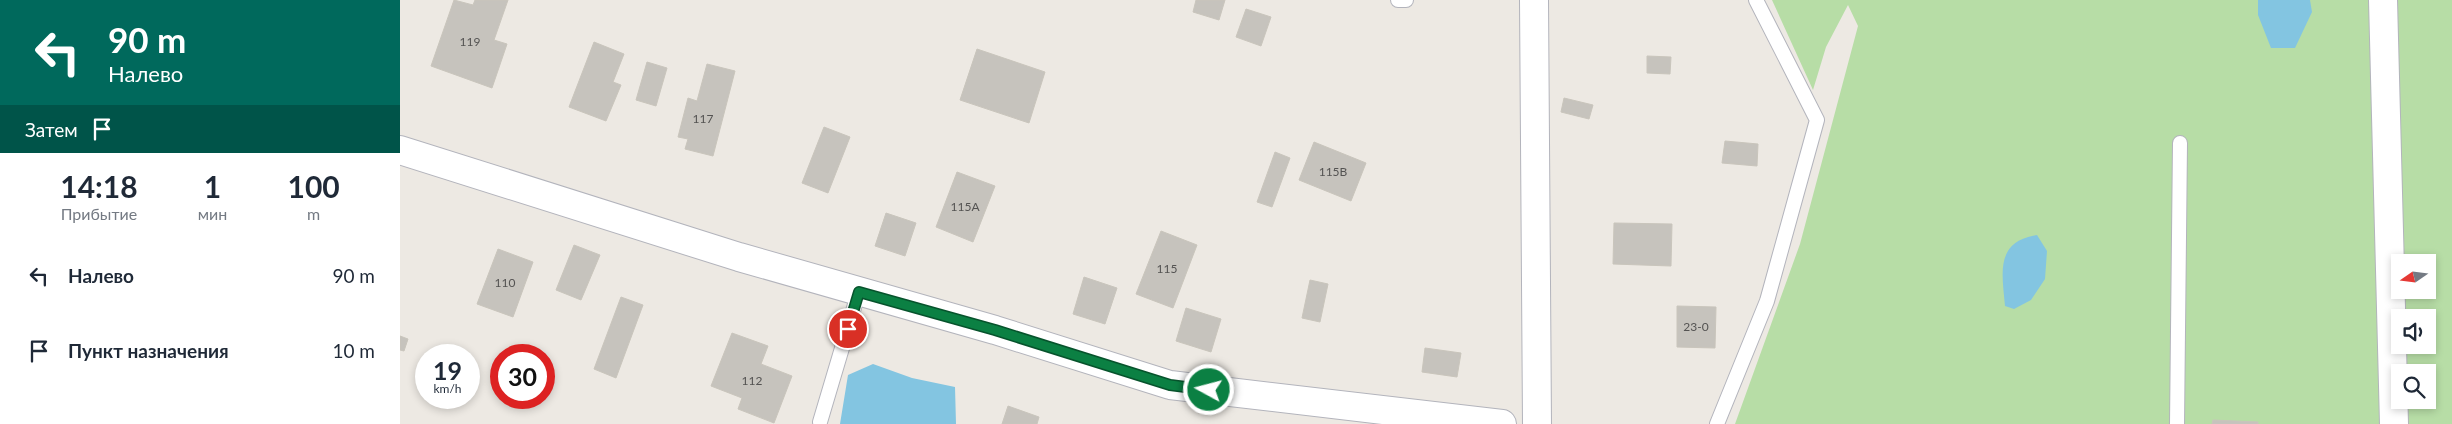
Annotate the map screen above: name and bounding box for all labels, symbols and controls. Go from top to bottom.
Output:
text: 90 m [108,18,186,60]
icon: left [25,20,90,85]
house number: 119 [460,34,480,49]
text: Налево [108,60,183,87]
house number: 117 [693,111,713,126]
icon: arrive [88,115,116,143]
text: Затем [25,118,78,141]
house number: 115В [1319,164,1348,179]
text: 14:18 [60,168,138,204]
text: 1 [204,168,221,204]
text: 100 [288,168,340,204]
house number: 115А [951,199,980,214]
text: Прибытие [61,204,137,223]
text: мин [198,204,227,223]
text: m [307,204,320,223]
north arrow [2391,254,2436,299]
map controls [2391,254,2436,409]
house number: 115 [1157,261,1177,276]
icon: left [25,262,53,290]
text: Налево [68,264,134,287]
text: 90 m [332,264,375,287]
house number: 110 [495,275,515,290]
pin [827,308,869,350]
button: sound [2391,309,2436,354]
icon: arrive [834,315,862,343]
house number: 23-0 [1683,319,1709,334]
icon: arrive [25,337,53,365]
text: Пункт назначения [68,339,229,362]
text: 10 m [332,339,375,362]
speed limit sign: 30 [490,344,555,409]
text: 19 [433,355,462,385]
position arrow [1182,363,1234,415]
button: search [2391,364,2436,409]
house number: 112 [742,373,762,388]
text: km/h [433,381,462,396]

